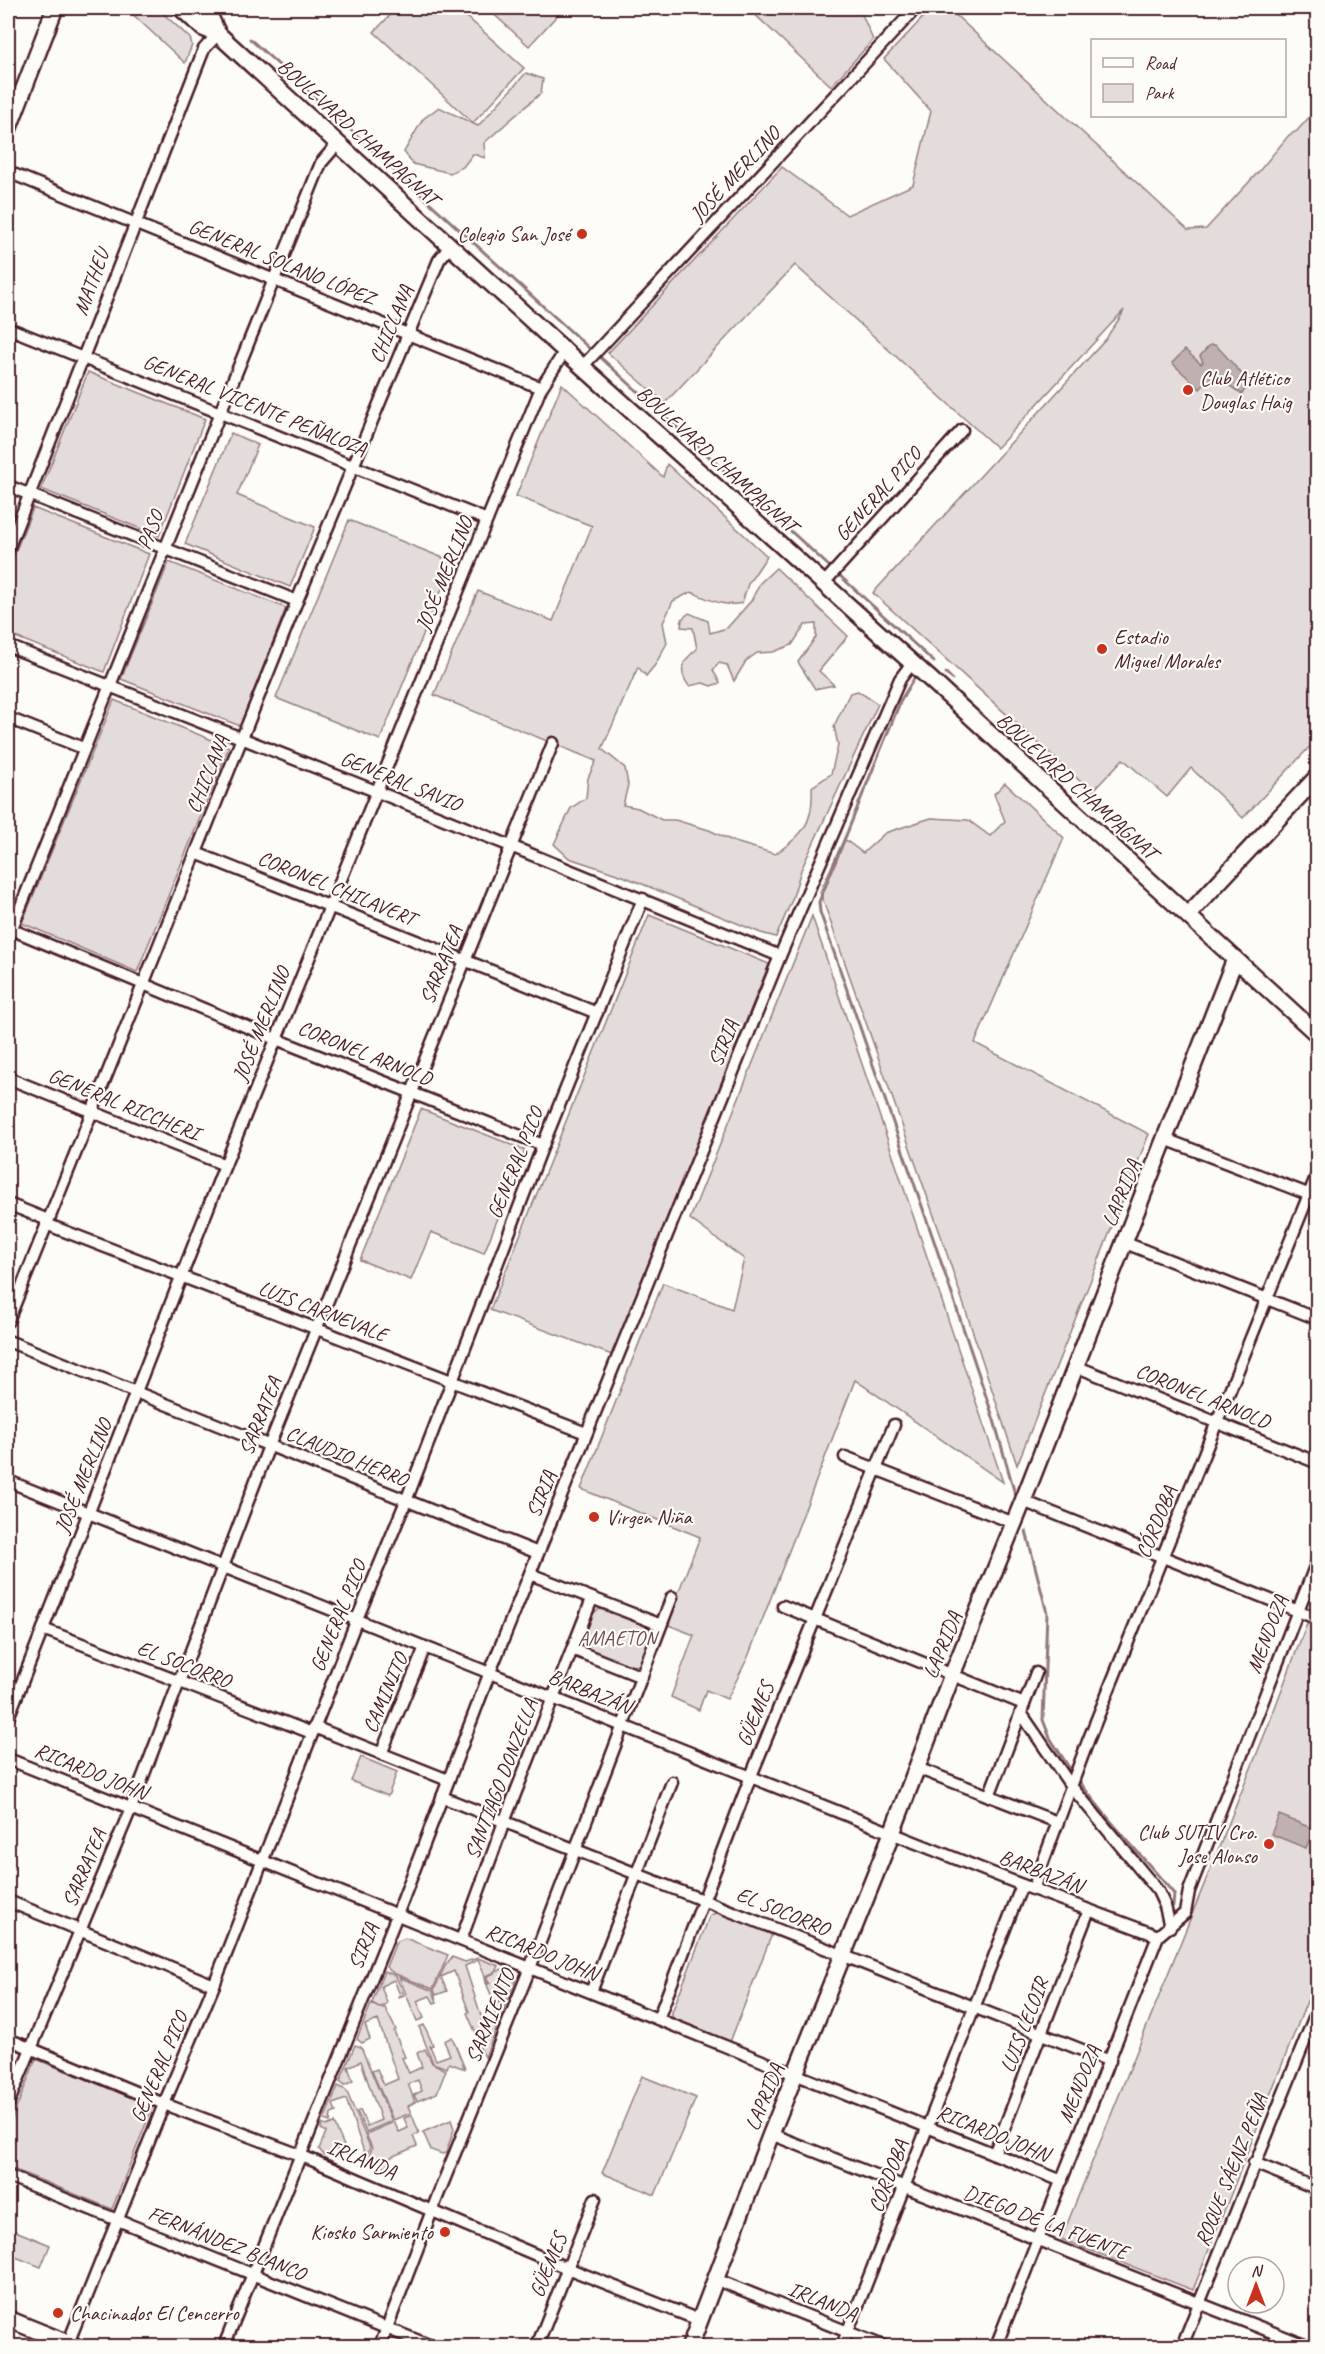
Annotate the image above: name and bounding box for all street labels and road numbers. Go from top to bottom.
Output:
street label: BOULEVARD CHAMPAGNAT [272,53,448,215]
street label: JOSÉ MERLINO [684,119,787,228]
street label: GENERAL SOLANO LÓPEZ [185,213,382,312]
street label: MATHEU [67,243,116,319]
street label: CHICLANA [363,281,419,367]
street label: GENERAL VICENTE PEÑALOZA [140,348,371,462]
street label: BOULEVARD CHAMPAGNAT [631,380,807,542]
street label: GENERAL PICO [829,440,929,546]
street label: PASO [131,504,170,553]
street label: JOSÉ MERLINO [409,511,480,636]
street label: BOULEVARD CHAMPAGNAT [991,707,1167,869]
street label: CHICLANA [180,731,235,817]
street label: GENERAL SAVIO [337,745,468,818]
street label: CORONEL CHILAVERT [254,844,424,933]
street label: SARRATEA [414,921,469,1008]
street label: JOSÉ MERLINO [226,961,297,1086]
street label: CORONEL ARNOLD [294,1014,438,1092]
street label: SIRIA [702,1015,744,1070]
street label: GENERAL RICCHERI [45,1062,208,1148]
street label: GENERAL PICO [481,1101,550,1222]
street label: LAPRIDA [1096,1155,1146,1230]
street label: LUIS CARNEVALE [255,1275,393,1348]
street label: CORONEL ARNOLD [1132,1357,1276,1435]
street label: SARRATEA [233,1372,288,1459]
street label: JOSÉ MERLINO [48,1413,119,1538]
street label: CLAUDIO HERRO [282,1420,414,1493]
street label: SIRIA [520,1466,562,1521]
street label: CÓRDOBA [1130,1482,1182,1562]
street label: GENERAL PICO [304,1554,373,1675]
street label: MENDOZA [1240,1591,1294,1677]
street label: LAPRIDA [917,1607,967,1682]
street label: EL SOCORRO [134,1634,237,1695]
street label: CAMINITO [357,1647,414,1737]
street label: BARBAZÁN [545,1663,638,1721]
street label: GÜEMES [730,1675,781,1750]
street label: SANTIAGO DONZELLA [459,1694,544,1863]
street label: RICARDO JOHN [31,1737,154,1807]
street label: SARRATEA [56,1824,113,1911]
street label: BARBAZÁN [996,1843,1090,1900]
street label: EL SOCORRO [733,1881,836,1942]
street label: SIRIA [342,1918,384,1973]
street label: RICARDO JOHN [482,1918,605,1988]
street label: SARMIENTO [460,1963,521,2066]
street label: LUIS LELOIR [994,1972,1055,2076]
street label: GENERAL PICO [124,2005,195,2126]
street label: MENDOZA [1052,2041,1106,2127]
street label: LAPRIDA [739,2059,789,2134]
street label: ROQUE SÁENZ PEÑA [1189,2089,1274,2250]
street label: RICARDO JOHN [933,2099,1056,2169]
street label: IRLANDA [323,2133,401,2185]
street label: CÓRDOBA [862,2136,914,2216]
street label: DIEGO DE LA FUENTE [960,2179,1134,2266]
street label: FERNÁNDEZ BLANCO [145,2200,312,2287]
street label: GÜEMES [523,2226,574,2301]
street label: IRLANDA [784,2275,862,2327]

